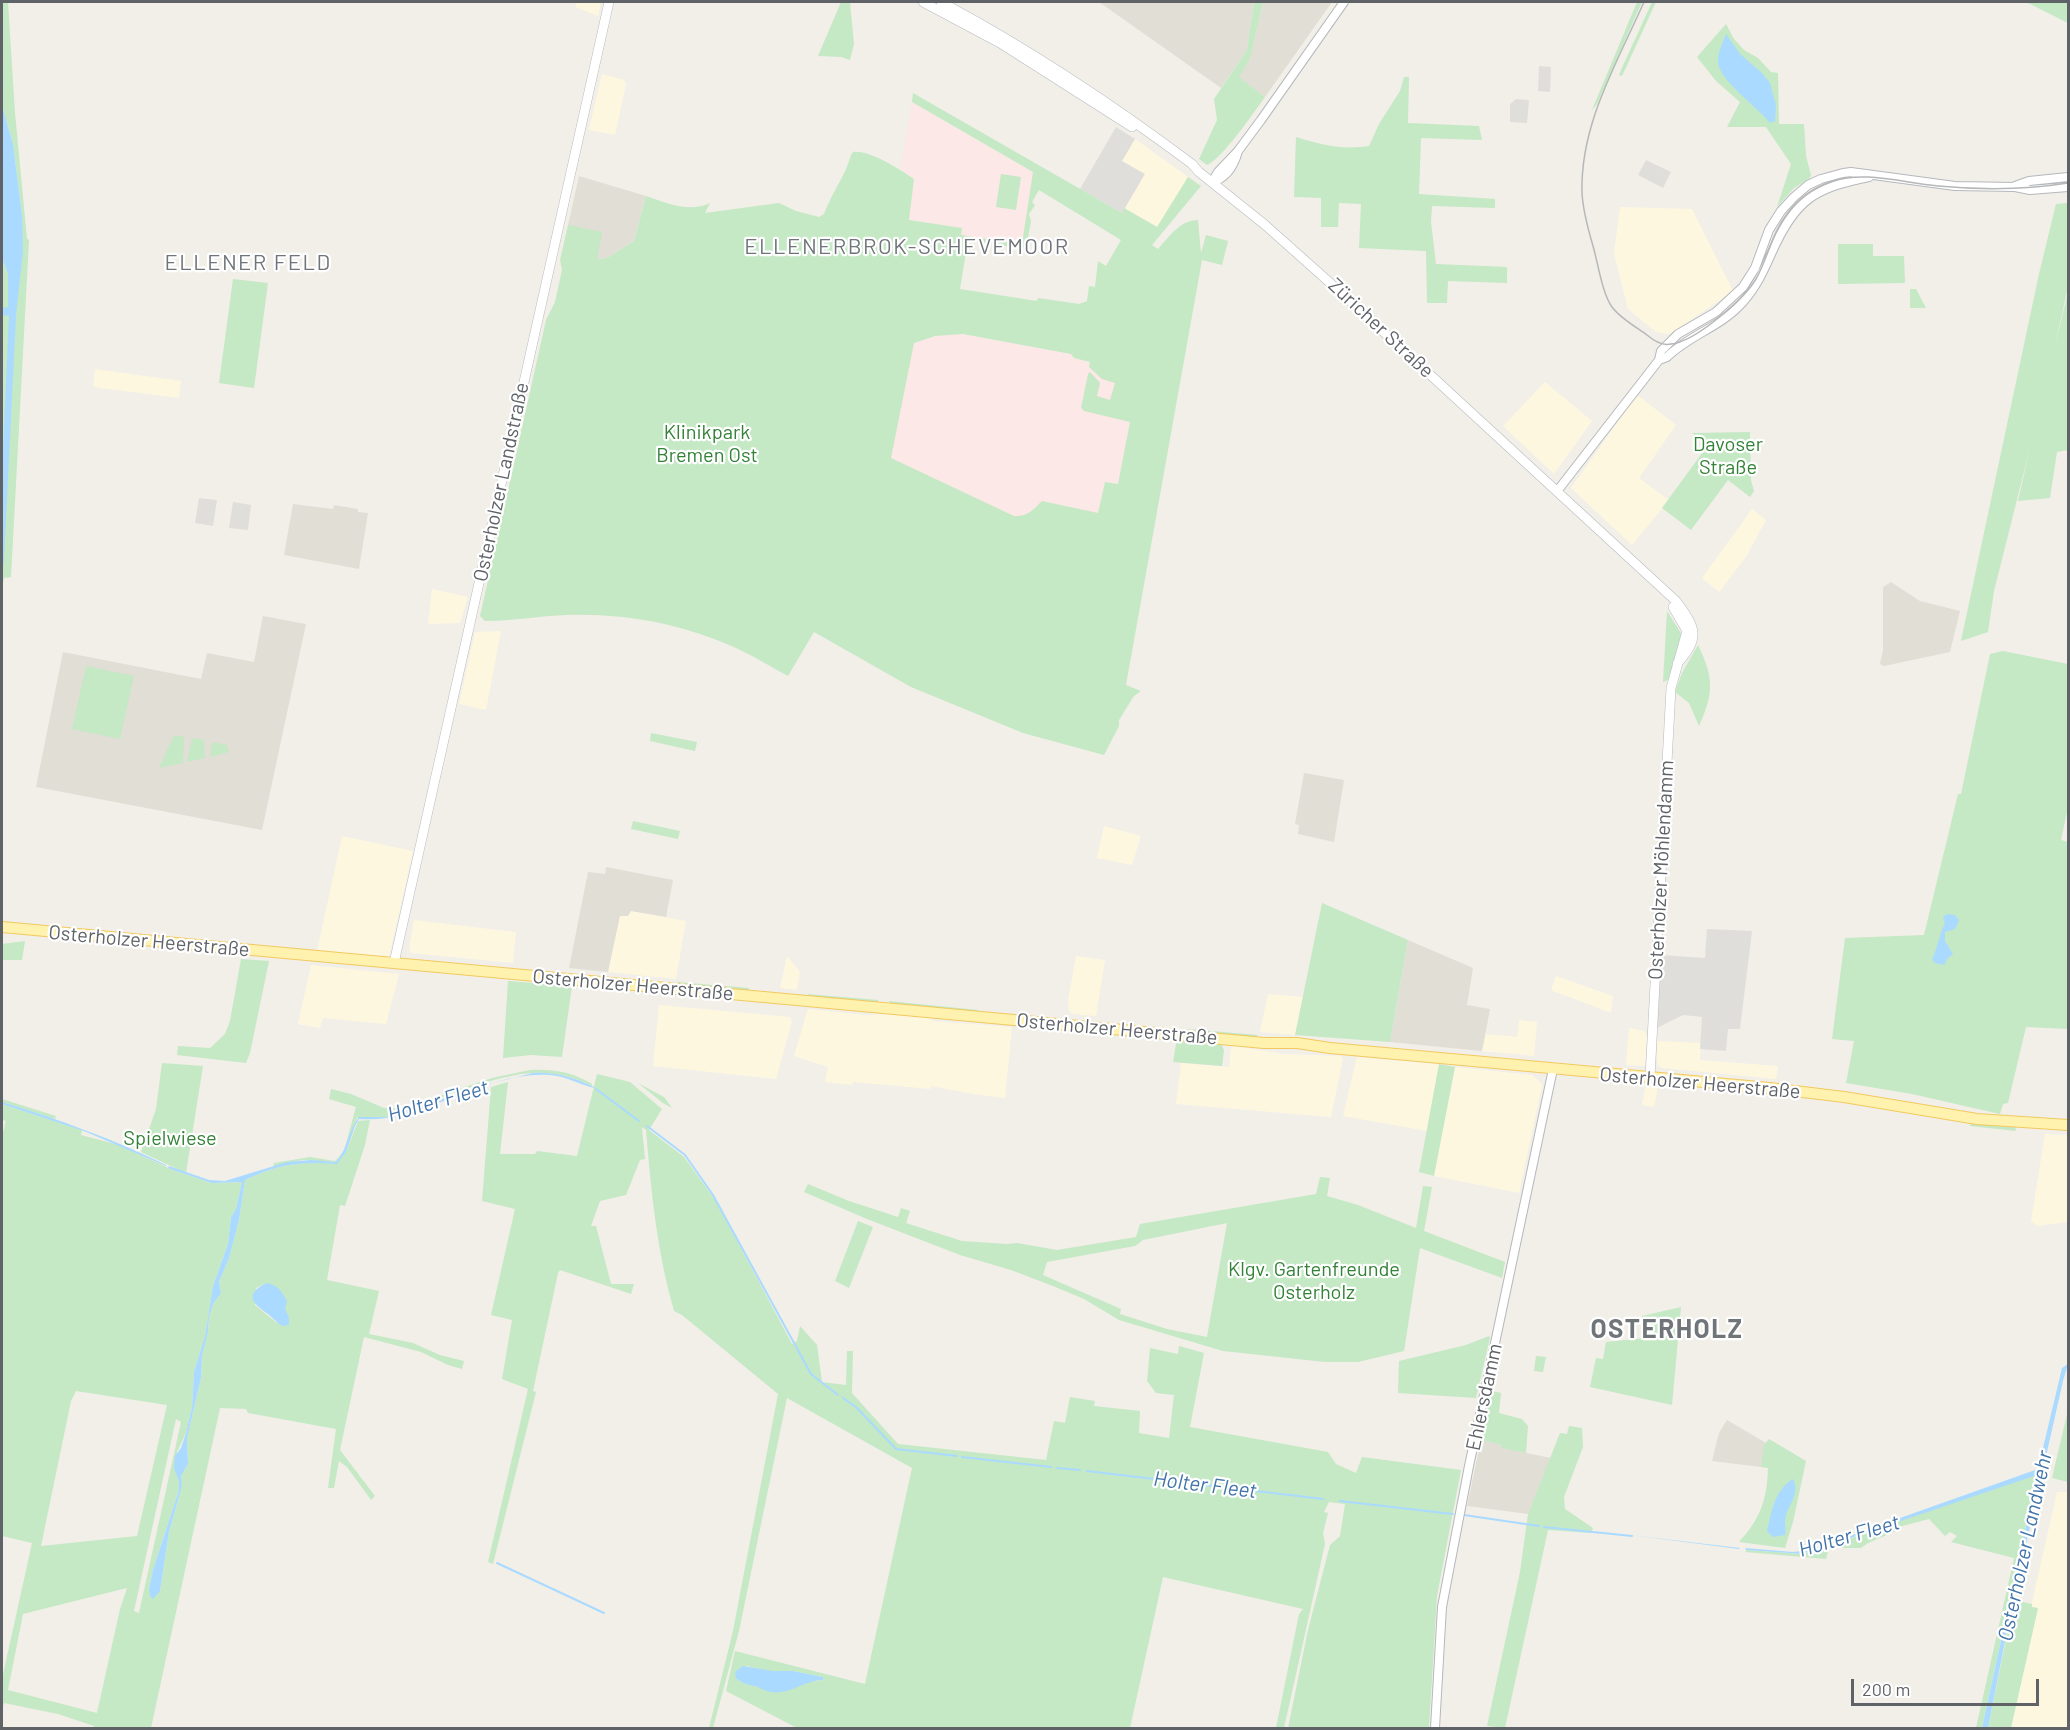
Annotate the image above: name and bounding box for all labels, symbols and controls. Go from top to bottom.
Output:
district label: ELLENERBROK-SCHEVEMOOR [744,234,1070,260]
district label: ELLENER FELD [164,250,332,276]
street label: Züricher Straße [1323,273,1439,383]
street label: Osterholzer Landstraße [468,380,534,584]
park label: Klinikpark Bremen Ost [656,420,758,467]
park label: Davoser Straße [1693,432,1763,479]
street label: Osterholzer Möhlendamm [1643,760,1679,980]
street label: Osterholzer Heerstraße [47,920,251,962]
street label: Osterholzer Heerstraße [531,964,735,1006]
street label: Osterholzer Heerstraße [1015,1008,1219,1050]
street label: Osterholzer Heerstraße [1598,1062,1802,1104]
water label: Holter Fleet [385,1075,491,1127]
park label: Spielwiese [123,1126,217,1150]
park label: Klgv. Gartenfreunde Osterholz [1228,1257,1400,1304]
district label: OSTERHOLZ [1590,1313,1744,1345]
street label: Ehlersdamm [1461,1341,1507,1453]
water label: Osterholzer Landwehr [1993,1448,2057,1644]
water label: Holter Fleet [1152,1466,1258,1504]
water label: Holter Fleet [1796,1510,1902,1562]
scale bar [1854,1667,2042,1705]
text: 200 m [1862,1678,1910,1700]

